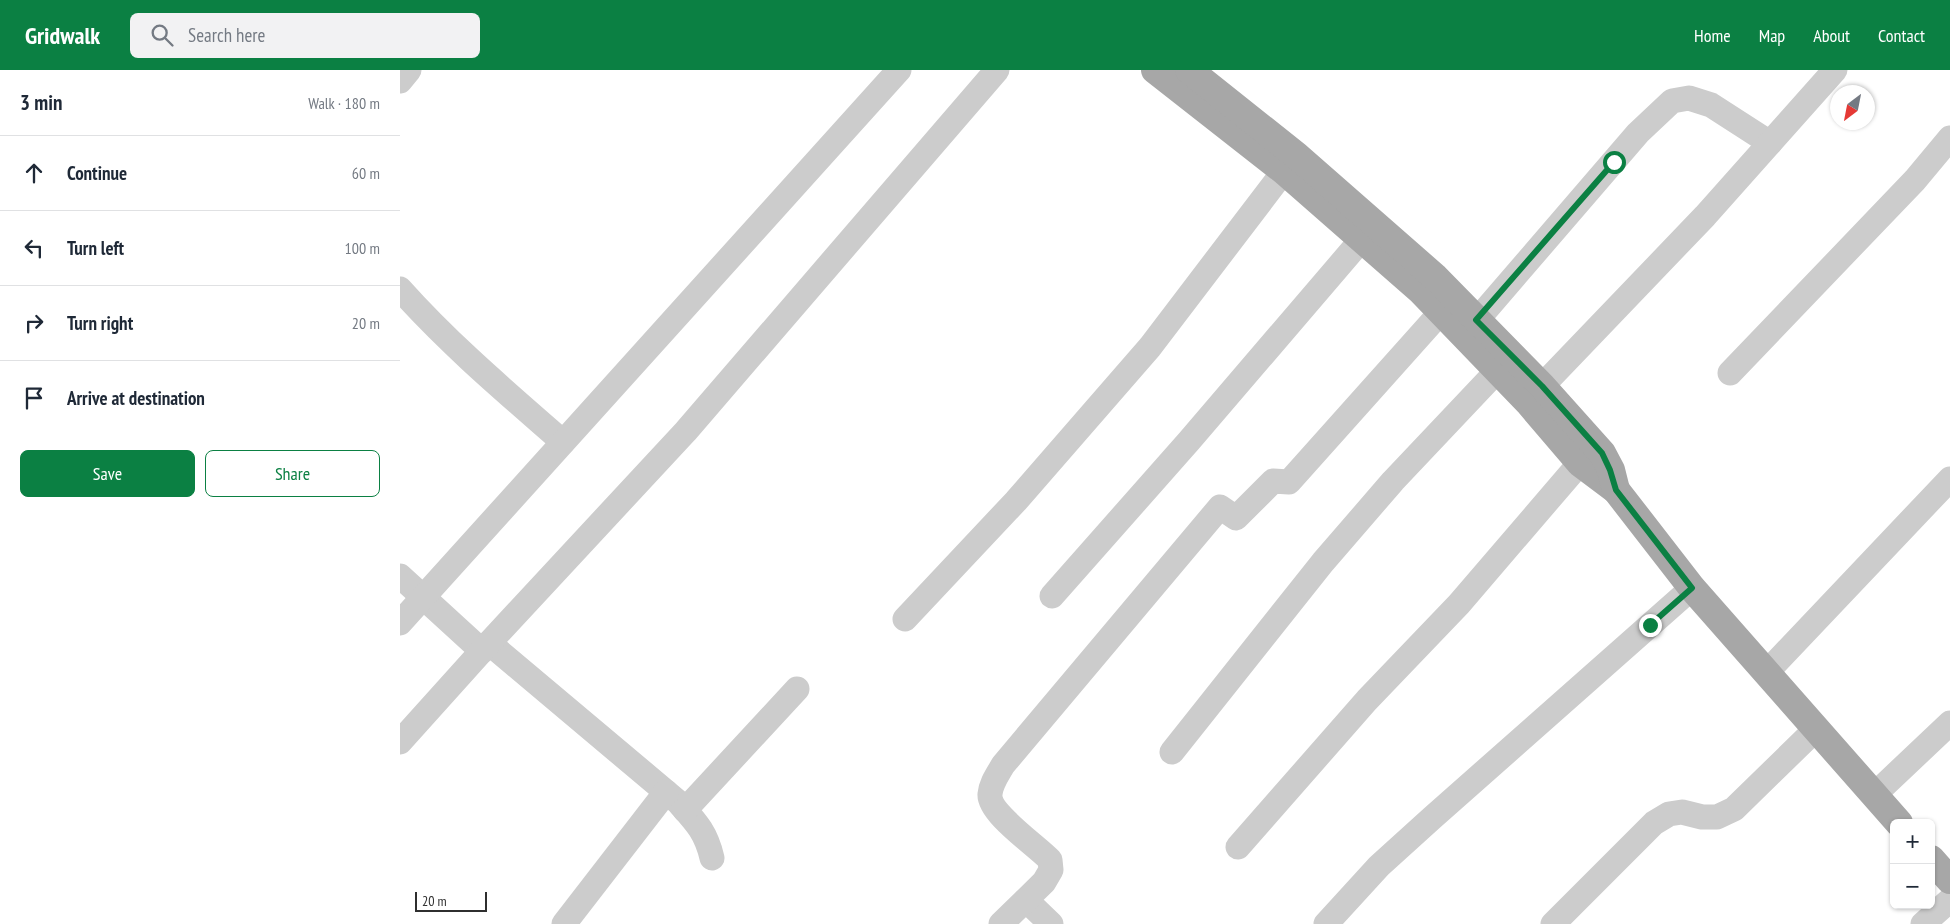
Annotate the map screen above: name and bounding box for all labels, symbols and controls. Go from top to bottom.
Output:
search box [130,13,480,58]
text: Gridwalk [25,20,100,51]
icon: search [148,21,176,49]
text: Search here [188,23,265,47]
text: Home [1694,24,1731,47]
text: Map [1759,24,1785,47]
text: About [1813,24,1850,47]
text: Contact [1878,24,1925,47]
north arrow [1830,85,1875,130]
text: 3 min [20,89,62,116]
text: Walk · 180 m [308,93,380,113]
route start [1603,151,1626,174]
icon: ahead [20,159,48,187]
text: Continue [67,161,127,185]
text: 60 m [352,163,380,183]
icon: left [20,234,48,262]
text: Turn left [67,236,124,260]
text: 100 m [345,238,380,258]
icon: right [20,309,48,337]
text: Turn right [67,311,133,335]
text: 20 m [352,313,380,333]
icon: arrive [20,384,48,412]
text: Arrive at destination [67,386,205,410]
button: Save [20,450,195,497]
button: Share [205,450,380,497]
route end [1639,614,1662,637]
map controls [1890,819,1935,909]
button: + [1890,819,1935,864]
button: − [1890,864,1935,909]
scale bar [415,889,488,912]
text: 20 m [422,892,447,910]

